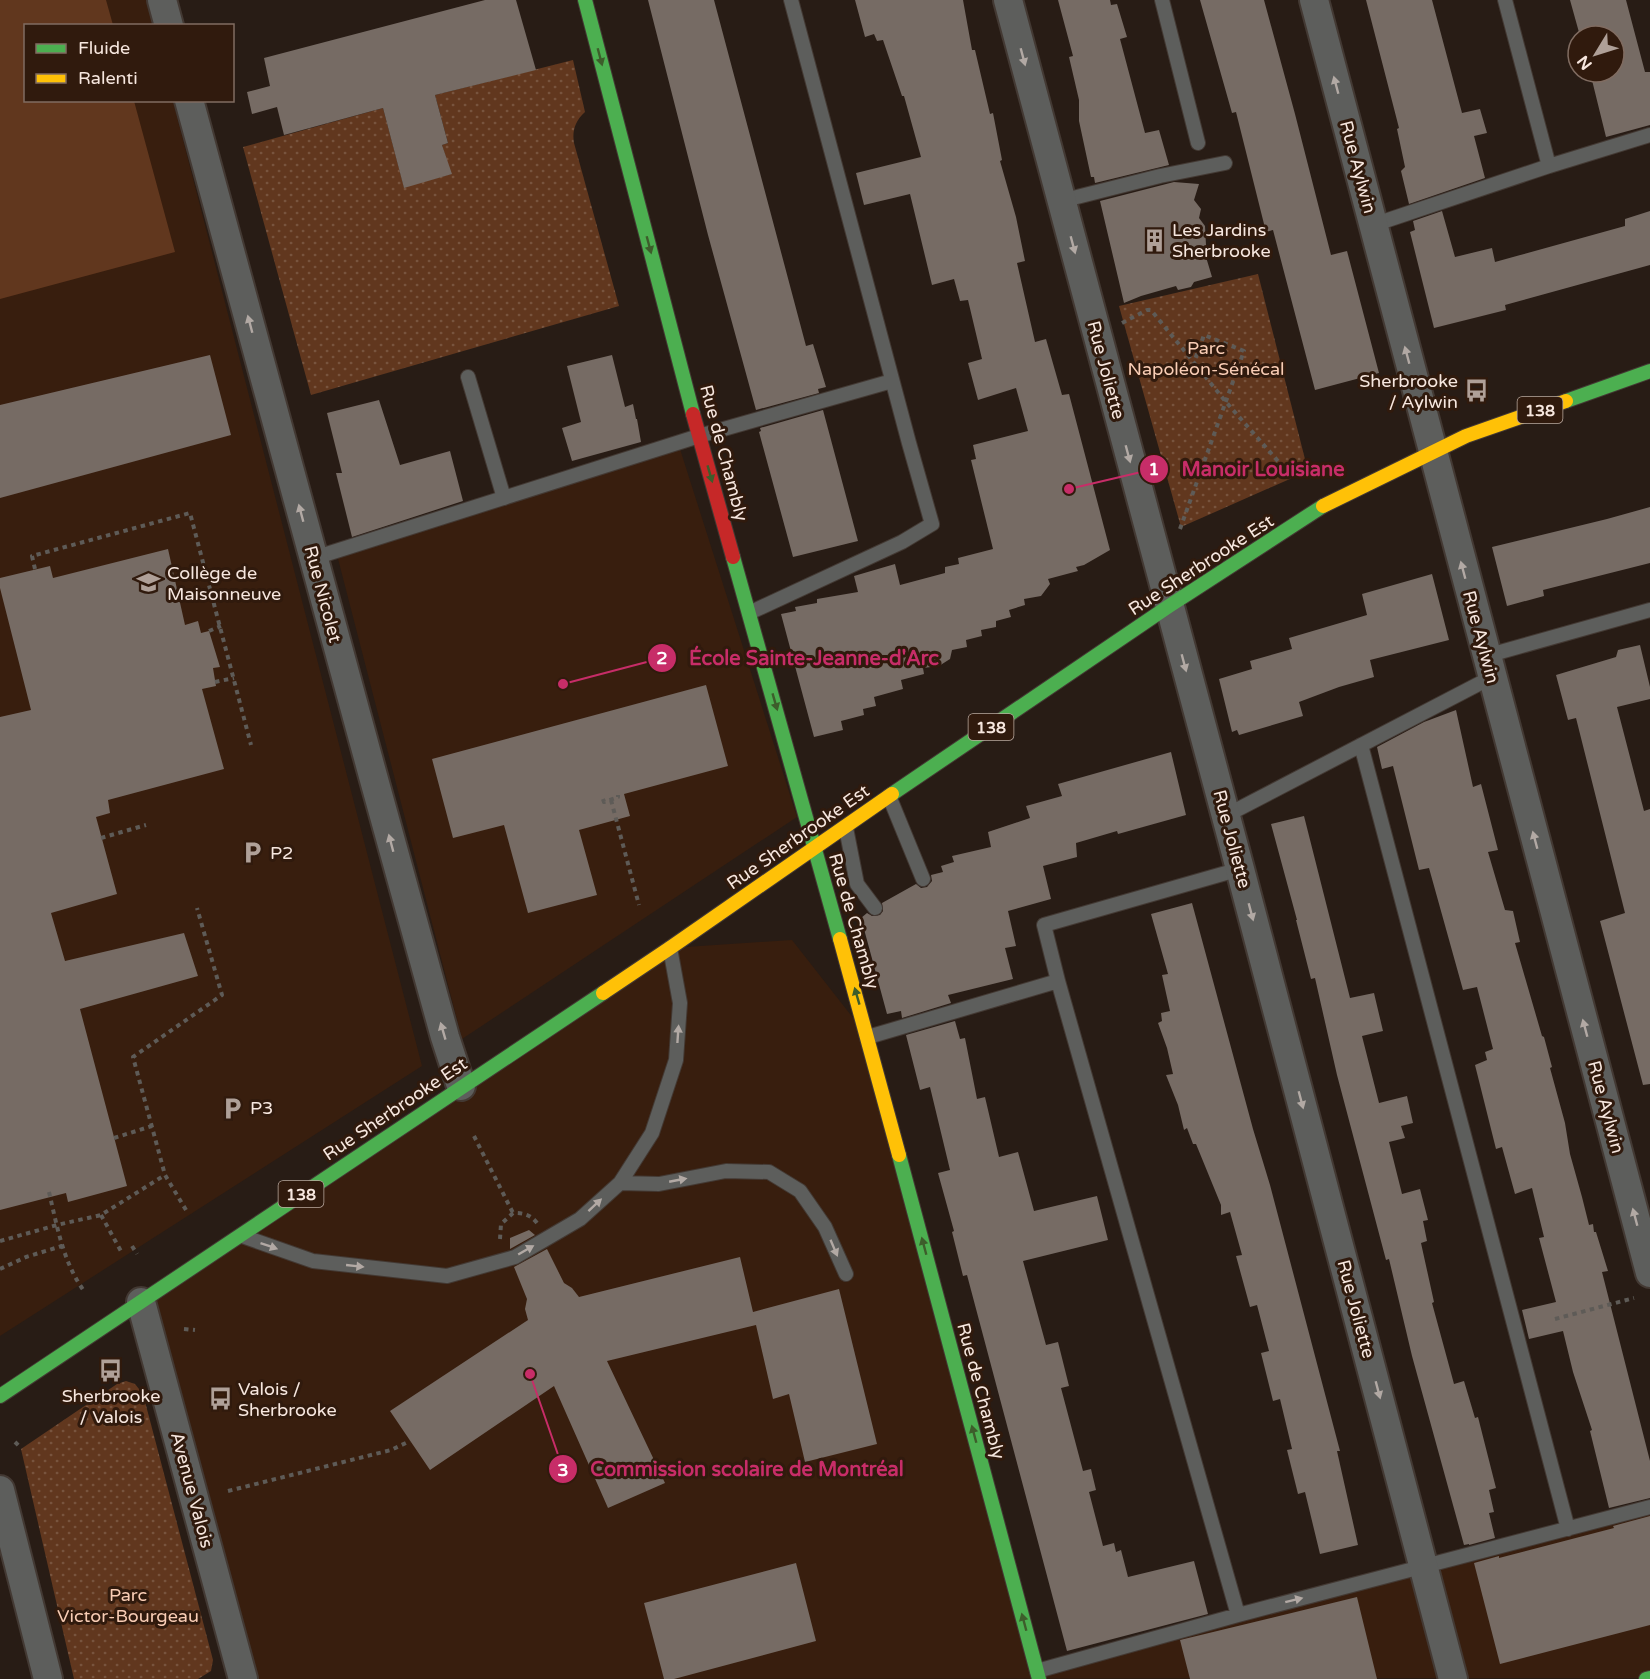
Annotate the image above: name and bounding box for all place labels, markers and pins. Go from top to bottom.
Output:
place label: Les Jardins Sherbrooke [1172,219,1271,262]
building icon: Les Jardins Sherbrooke [1141,227,1167,253]
place label: Sherbrooke / Aylwin [1359,370,1458,413]
bus stop icon: Sherbrooke / Aylwin [1463,378,1489,404]
callout: Manoir Louisiane [1139,450,1356,488]
place label: Collège de Maisonneuve [167,562,281,605]
school or university icon: Collège de Maisonneuve [136,570,162,596]
callout: École Sainte-Jeanne-d'Arc [647,639,951,677]
parking icon: P2 [239,840,265,866]
place label: P2 [270,842,293,864]
parking icon: P3 [219,1095,245,1121]
place label: P3 [250,1097,273,1119]
bus stop icon: Sherbrooke / Valois [98,1357,124,1383]
place label: Valois / Sherbrooke [238,1378,337,1421]
place label: Sherbrooke / Valois [62,1385,160,1428]
bus stop icon: Valois / Sherbrooke [207,1386,233,1412]
callout: Commission scolaire de Montréal [548,1450,915,1488]

